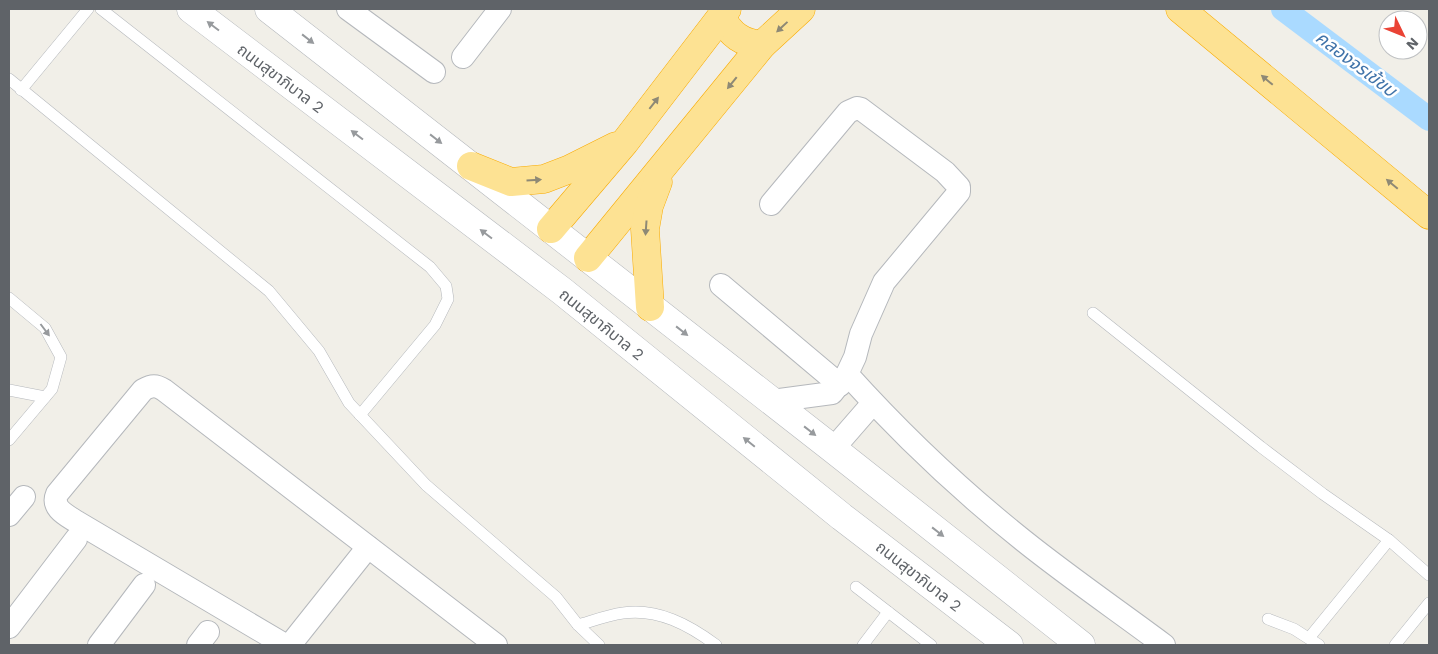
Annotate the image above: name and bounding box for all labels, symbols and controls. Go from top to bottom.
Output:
north arrow [1378,10,1428,60]
one-way arrow [206,21,220,31]
one-way arrow [776,21,788,33]
water label: คลองจรเข้ขบ [1312,27,1402,101]
one-way arrow [301,33,314,44]
text: N [1403,35,1422,53]
street label: ถนนสุขาภิบาล 2 [234,40,328,117]
one-way arrow [1260,75,1273,86]
one-way arrow [726,76,737,89]
one-way arrow [649,97,660,110]
one-way arrow [350,130,364,140]
one-way arrow [429,133,442,144]
one-way arrow [526,176,542,184]
one-way arrow [1385,178,1398,189]
one-way arrow [642,220,650,236]
one-way arrow [480,228,493,239]
street label: ถนนสุขาภิบาล 2 [556,284,648,364]
one-way arrow [40,323,50,337]
one-way arrow [675,326,688,337]
one-way arrow [803,426,817,436]
one-way arrow [743,437,756,448]
one-way arrow [931,526,944,537]
street label: ถนนสุขาภิบาล 2 [872,537,965,616]

